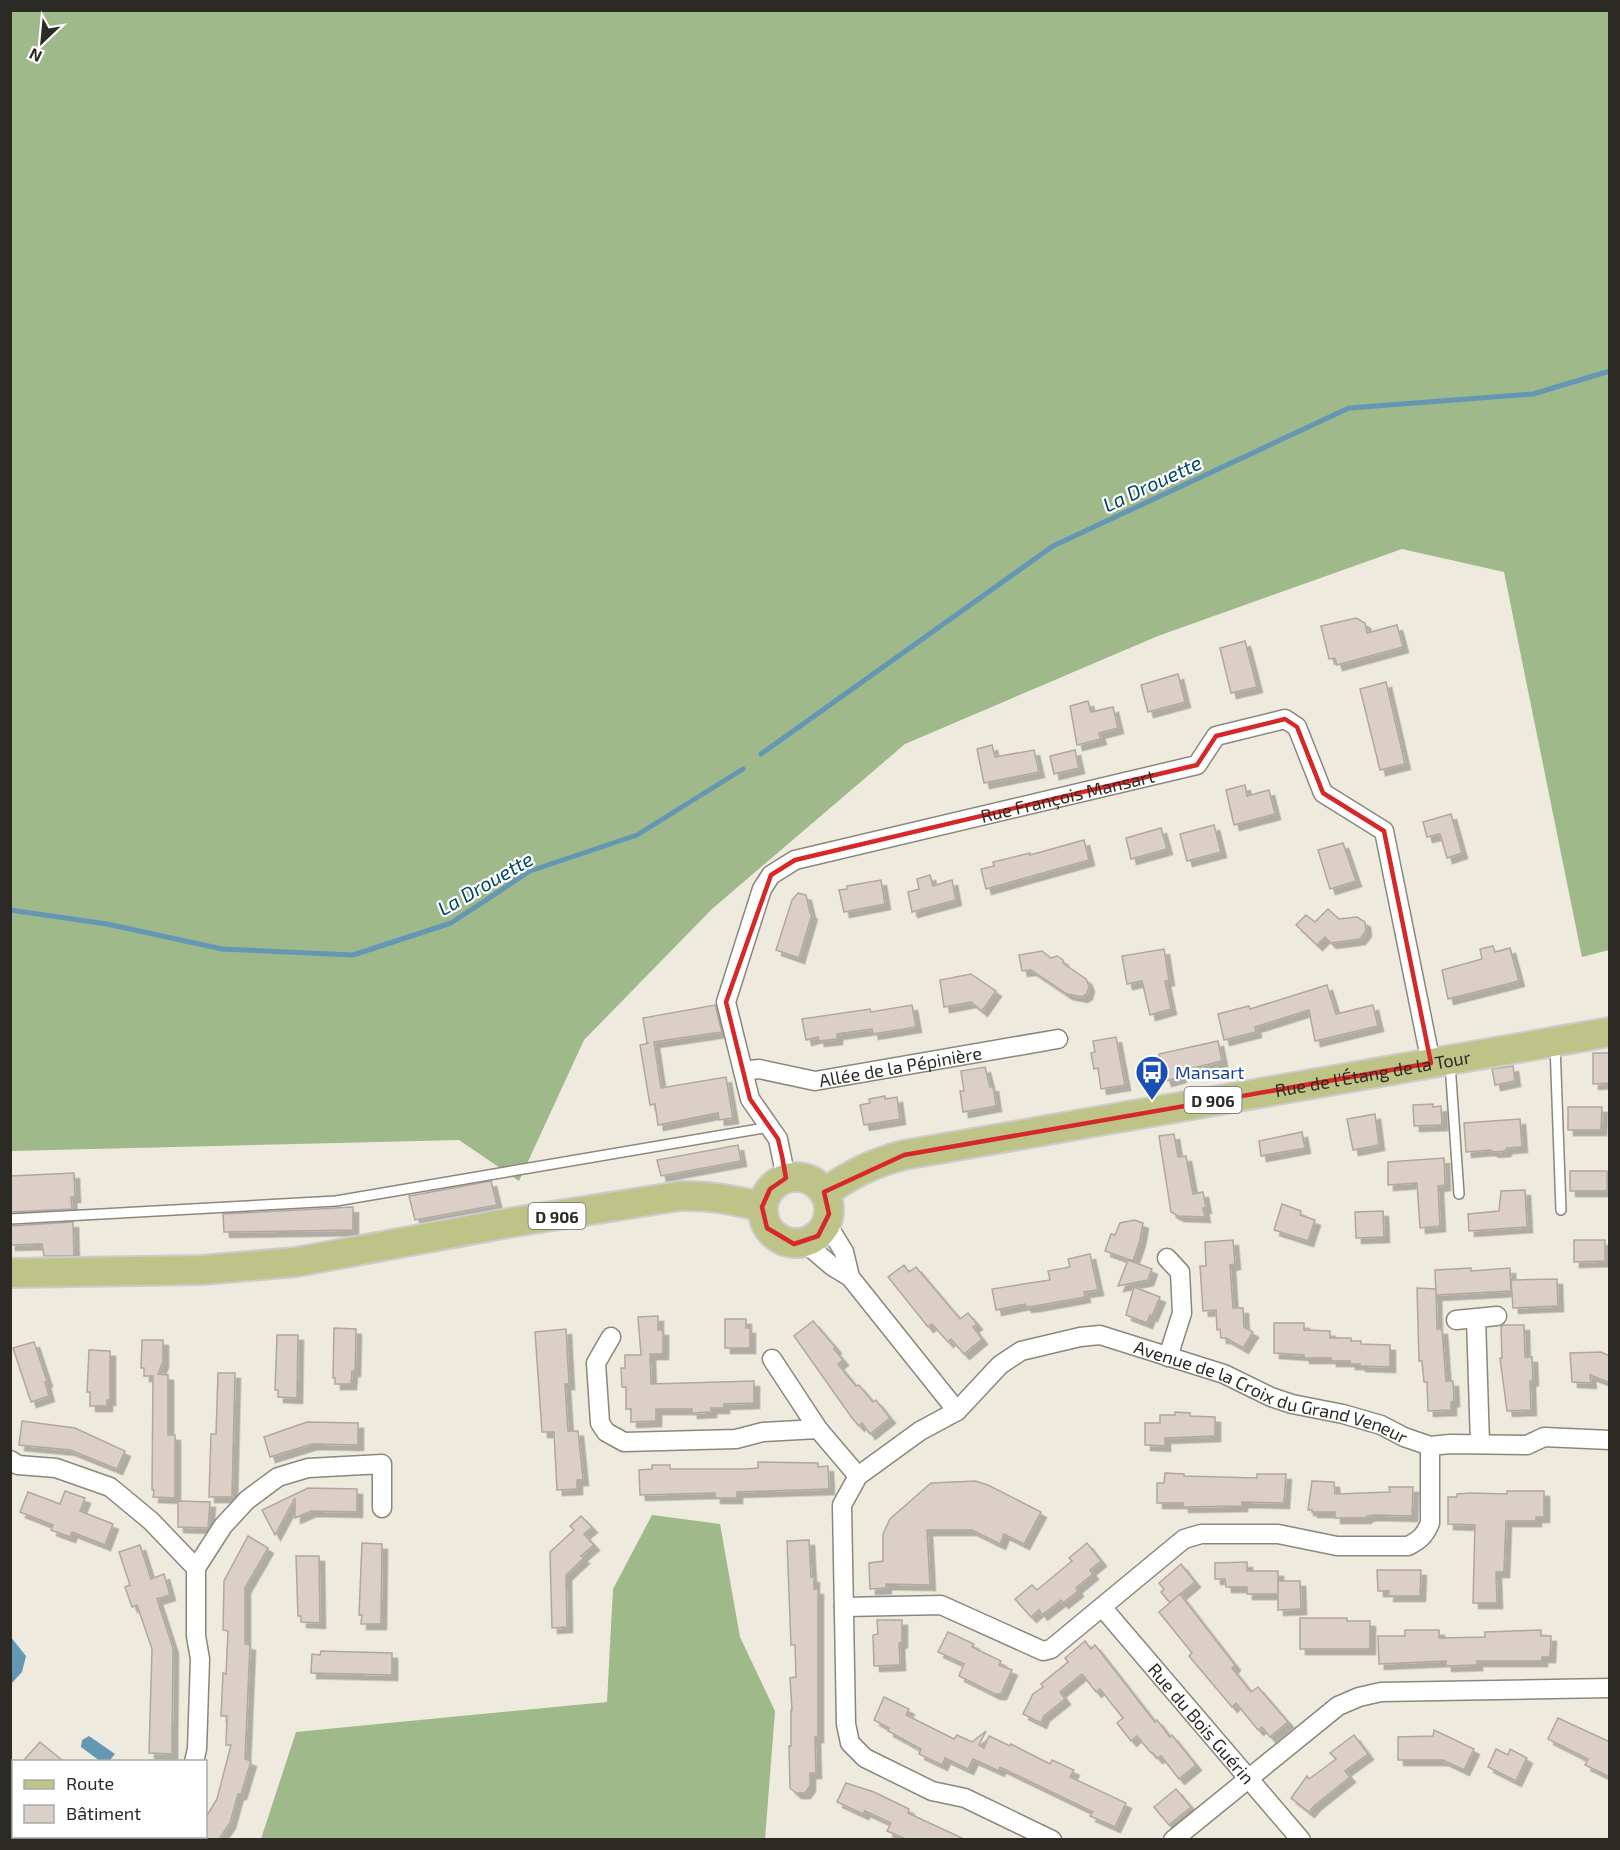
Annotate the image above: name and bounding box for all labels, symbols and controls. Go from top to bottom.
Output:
north arrow [12,12,72,72]
text: N [26,45,45,67]
water label: La Drouette [1099,450,1205,516]
street label: Rue François Mansart [978,764,1157,827]
water label: La Drouette [433,846,537,920]
street label: Allée de la Pépinière [817,1041,983,1091]
street label: Rue de l'Étang de la Tour [1273,1045,1472,1101]
bus stop icon: Mansart [1134,1054,1170,1101]
place label: Mansart [1175,1061,1244,1083]
road number: D 906 [1184,1087,1242,1113]
road number: D 906 [528,1203,586,1229]
street label: Avenue de la Croix du Grand Veneur [1132,1335,1411,1448]
street label: Rue du Bois Guérin [1144,1658,1259,1788]
legend [12,1760,207,1838]
text: Route [66,1772,114,1794]
text: Bâtiment [66,1802,141,1824]

